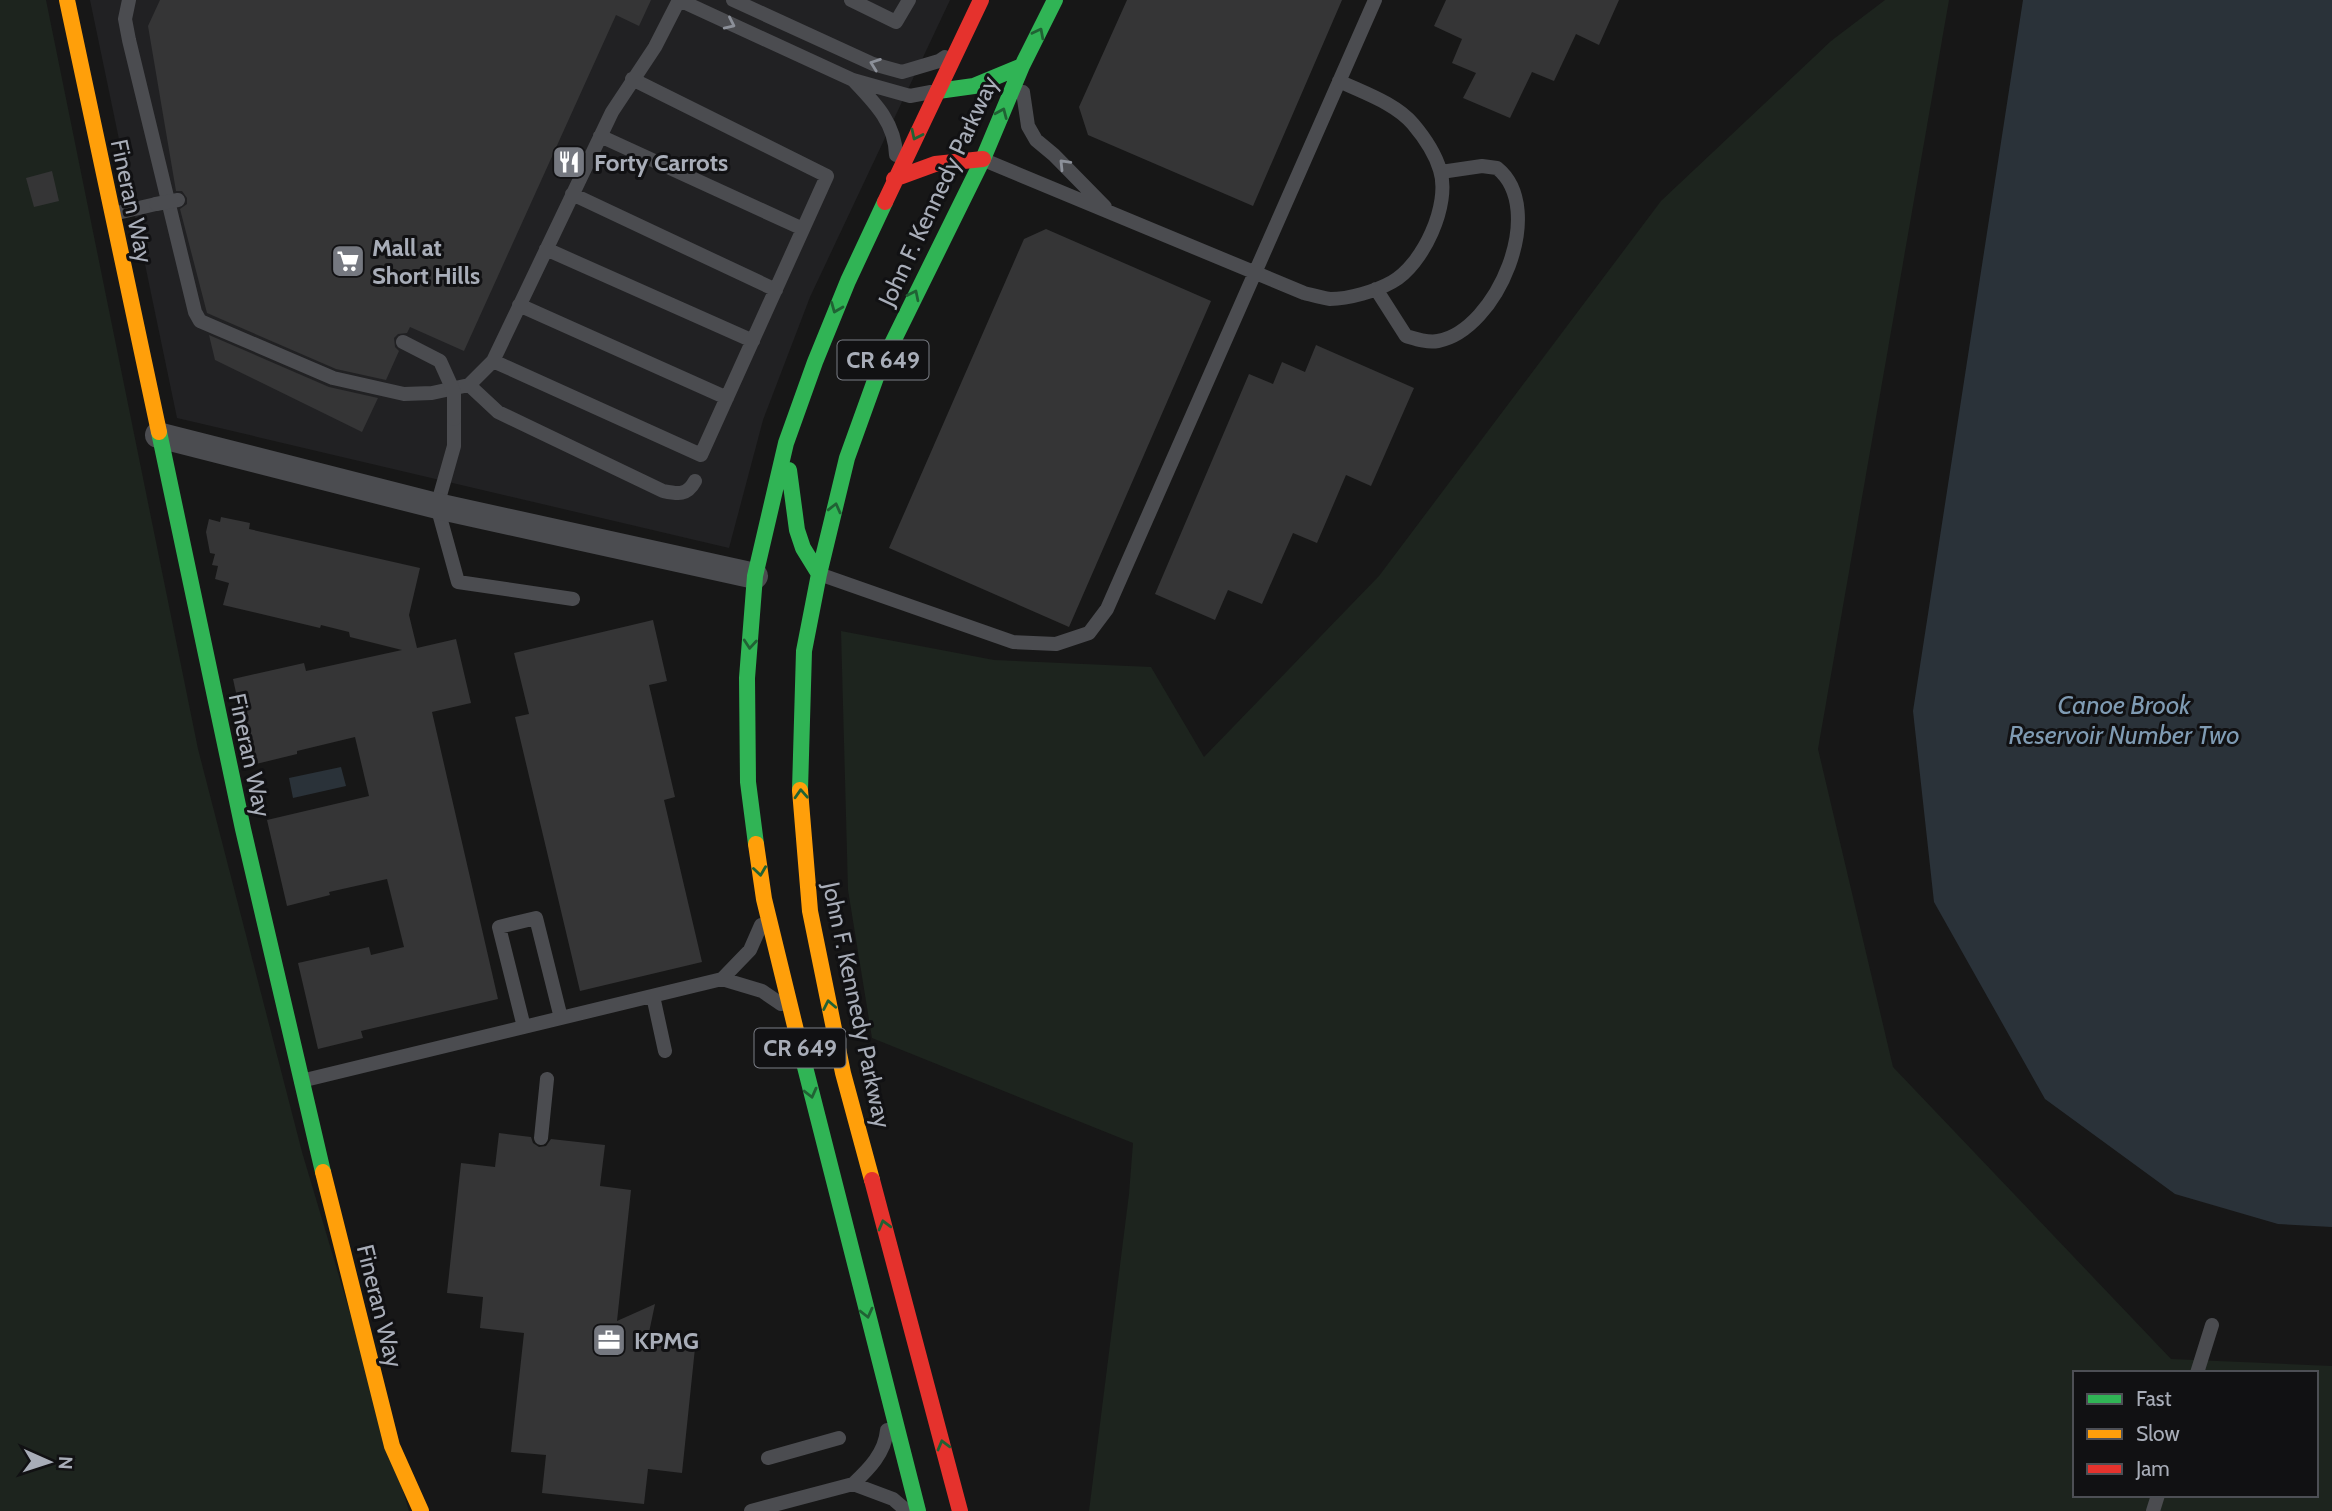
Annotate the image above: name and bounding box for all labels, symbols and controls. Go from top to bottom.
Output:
one-way arrow [723,16,735,30]
one-way arrow [1030,28,1044,40]
one-way arrow [870,58,882,72]
street label: John F. Kennedy Parkway [871,71,1004,312]
one-way arrow [994,107,1008,119]
one-way arrow [911,128,925,140]
street label: Fineran Way [105,136,159,266]
restaurant icon: Forty Carrots [550,143,588,181]
place label: Forty Carrots [594,148,728,177]
one-way arrow [1059,160,1072,173]
place label: Mall at Short Hills [372,233,480,290]
supermarket icon: Mall at Short Hills [329,242,367,280]
one-way arrow [906,290,920,302]
one-way arrow [831,302,845,314]
road number: CR 649 [838,340,928,380]
one-way arrow [827,502,841,514]
one-way arrow [743,639,758,650]
water label: Canoe Brook Reservoir Number Two [2008,689,2240,751]
street label: Fineran Way [223,690,277,820]
one-way arrow [793,788,808,799]
one-way arrow [753,865,768,877]
street label: John F. Kennedy Parkway [817,878,897,1131]
one-way arrow [823,999,838,1011]
road number: CR 649 [754,1028,846,1068]
one-way arrow [803,1087,817,1099]
one-way arrow [878,1219,892,1231]
street label: Fineran Way [351,1241,409,1371]
one-way arrow [859,1307,873,1319]
office icon: KPMG [590,1321,628,1359]
place label: KPMG [634,1326,699,1355]
legend [2073,1371,2318,1497]
text: Fast [2136,1386,2172,1411]
text: Slow [2136,1421,2180,1446]
north arrow [14,1427,84,1497]
one-way arrow [937,1439,951,1451]
text: N [54,1456,77,1470]
text: Jam [2135,1456,2170,1481]

